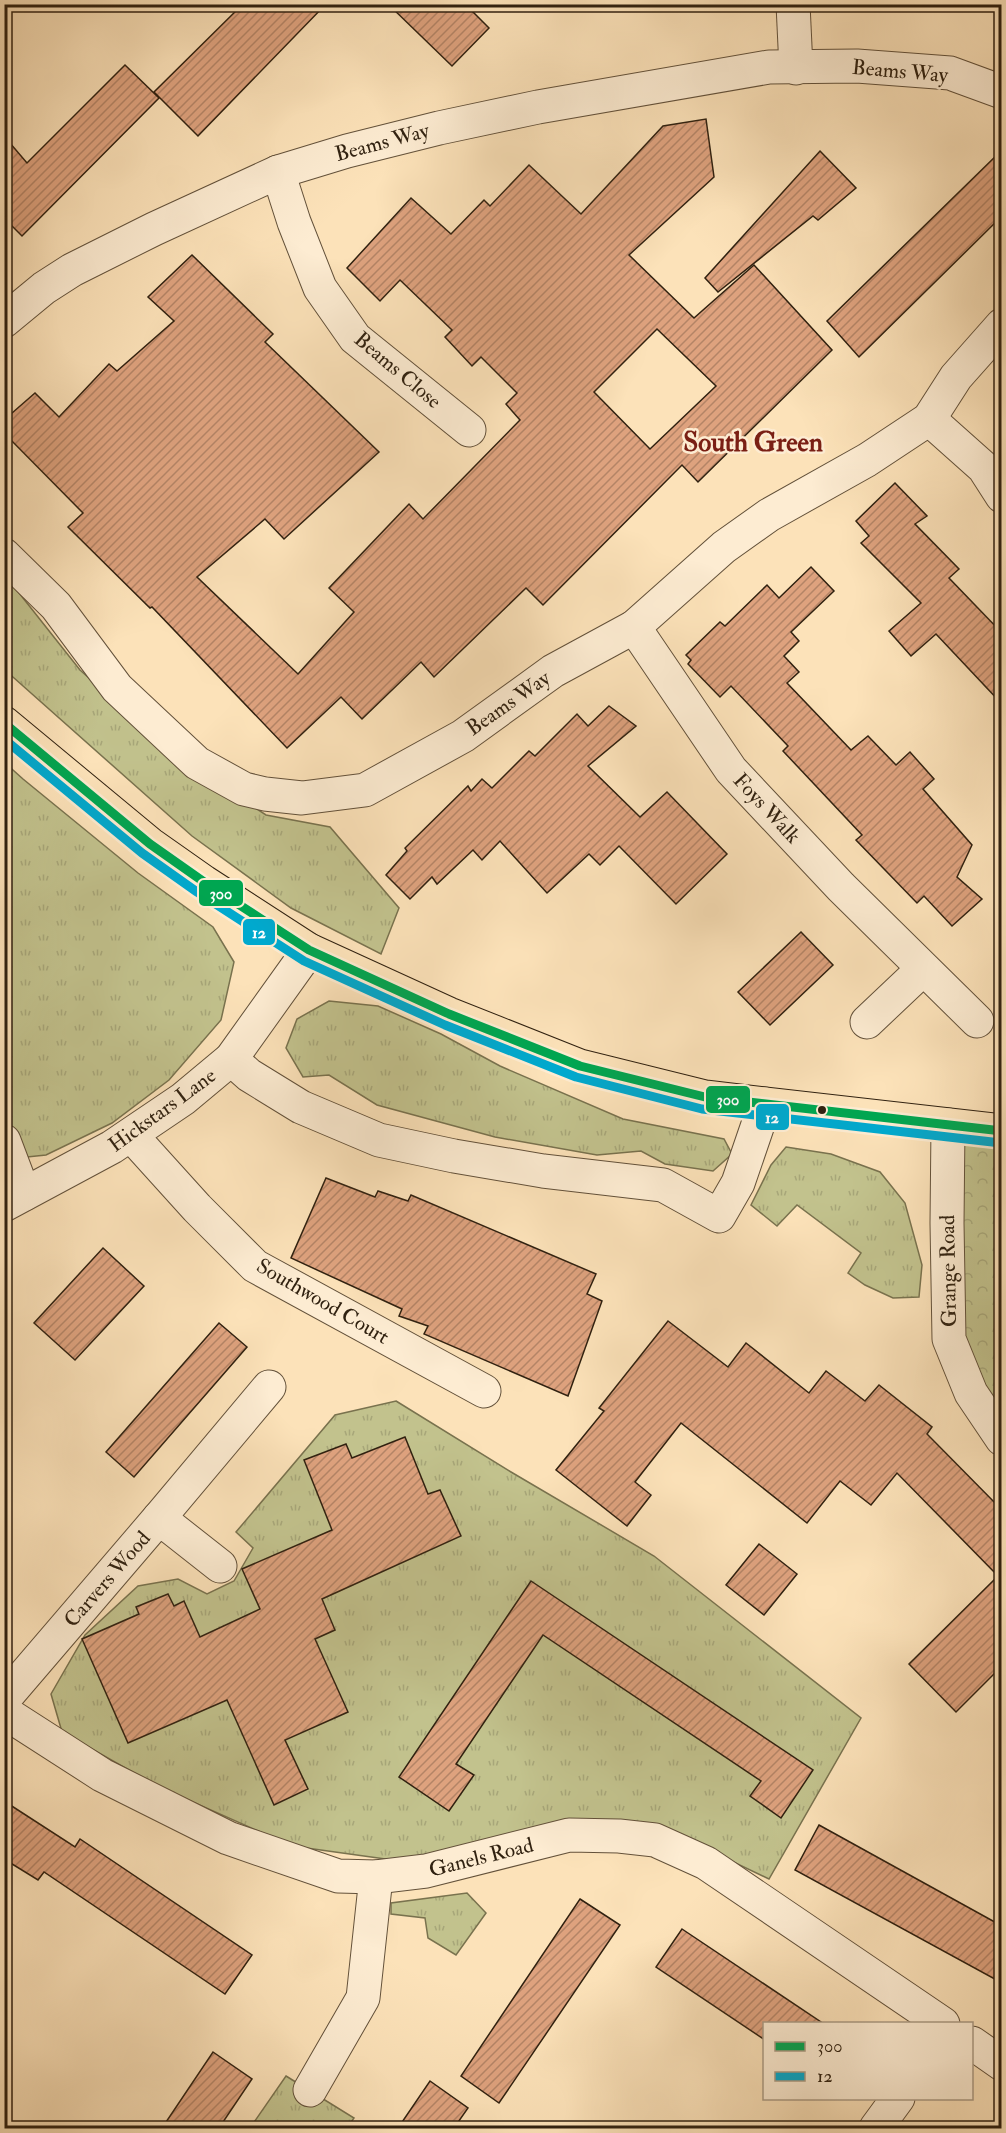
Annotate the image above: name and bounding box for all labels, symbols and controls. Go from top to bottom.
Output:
street label: Beams Way [851,54,950,89]
street label: Beams Way [332,117,433,168]
street label: Beams Close [348,326,447,415]
district label: South Green [683,426,823,459]
street label: Beams Way [461,664,556,742]
street label: Foys Walk [727,767,806,849]
line badge: 300 [198,879,244,907]
text: 300 [210,884,232,904]
line badge: 12 [242,918,276,946]
text: 12 [252,923,266,943]
street label: Hickstars Lane [103,1062,222,1159]
line badge: 300 [705,1085,751,1114]
text: 300 [717,1090,739,1110]
line badge: 12 [755,1103,790,1131]
unlabelled marker [816,1104,828,1116]
text: 12 [765,1108,779,1128]
street label: Grange Road [934,1214,963,1327]
street label: Southwood Court [252,1253,394,1350]
street label: Carvers Wood [58,1525,157,1633]
street label: Ganels Road [426,1831,537,1884]
legend [763,2022,973,2100]
text: 300 [817,2035,842,2058]
text: 12 [817,2065,833,2088]

